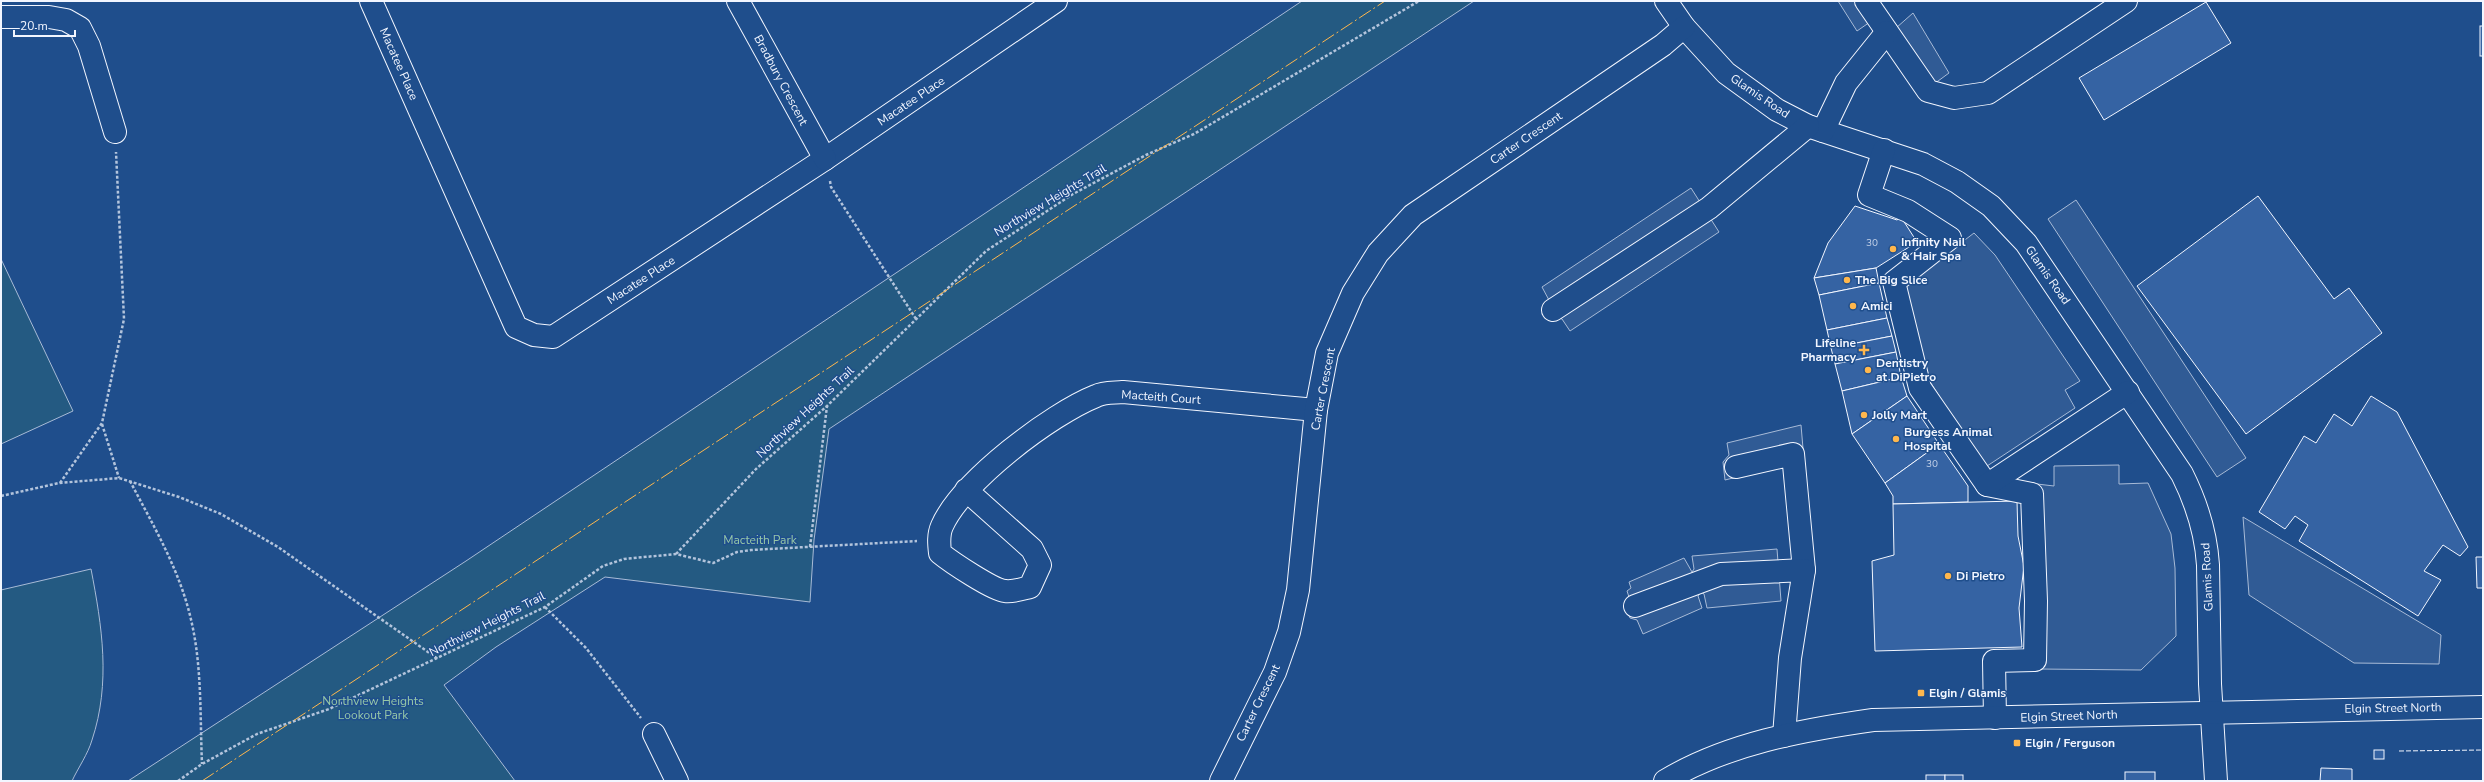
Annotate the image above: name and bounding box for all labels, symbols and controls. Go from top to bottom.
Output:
scale bar [14,12,75,38]
text: 20 m [20,18,48,34]
street label: Macatee Place [376,25,422,103]
street label: Bradbury Crescent [750,32,812,129]
street label: Glamis Road [1727,70,1793,122]
street label: Macatee Place [874,73,948,129]
street label: Carter Crescent [1487,107,1566,168]
street label: Northview Heights Trail [991,160,1109,240]
place label: Infinity Nail & Hair Spa [1901,234,1966,264]
house number: 30 [1866,236,1878,250]
street label: Glamis Road [2022,242,2074,308]
marker: Infinity Nail & Hair Spa [1888,244,1898,254]
street label: Macatee Place [604,252,678,308]
place label: The Big Slice [1855,272,1928,288]
marker: The Big Slice [1842,275,1852,285]
place label: Amici [1861,298,1892,314]
marker: Amici [1848,301,1858,311]
place label: Lifeline Pharmacy [1801,335,1857,365]
street label: Carter Crescent [1307,345,1339,432]
marker: Lifeline Pharmacy [1859,345,1869,355]
place label: Dentistry at DiPietro [1876,355,1936,385]
street label: Northview Heights Trail [753,362,858,462]
marker: Dentistry at DiPietro [1863,365,1873,375]
street label: Macteith Court [1121,386,1202,408]
place label: Jolly Mart [1871,407,1927,423]
marker: Jolly Mart [1859,410,1869,420]
place label: Burgess Animal Hospital [1904,424,1993,454]
marker: Burgess Animal Hospital [1891,434,1901,444]
house number: 30 [1926,457,1938,471]
park label: Macteith Park [723,532,798,548]
street label: Glamis Road [2197,542,2217,612]
place label: Di Pietro [1956,568,2005,584]
marker: Di Pietro [1943,571,1953,581]
street label: Northview Heights Trail [426,588,548,660]
street label: Carter Crescent [1232,661,1284,744]
place label: Elgin / Glamis [1929,685,2006,701]
marker: Elgin / Glamis [1916,688,1926,698]
park label: Northview Heights Lookout Park [322,693,424,723]
street label: Elgin Street North [2344,699,2442,717]
street label: Elgin Street North [2020,706,2118,726]
place label: Elgin / Ferguson [2025,735,2115,751]
marker: Elgin / Ferguson [2012,738,2022,748]

